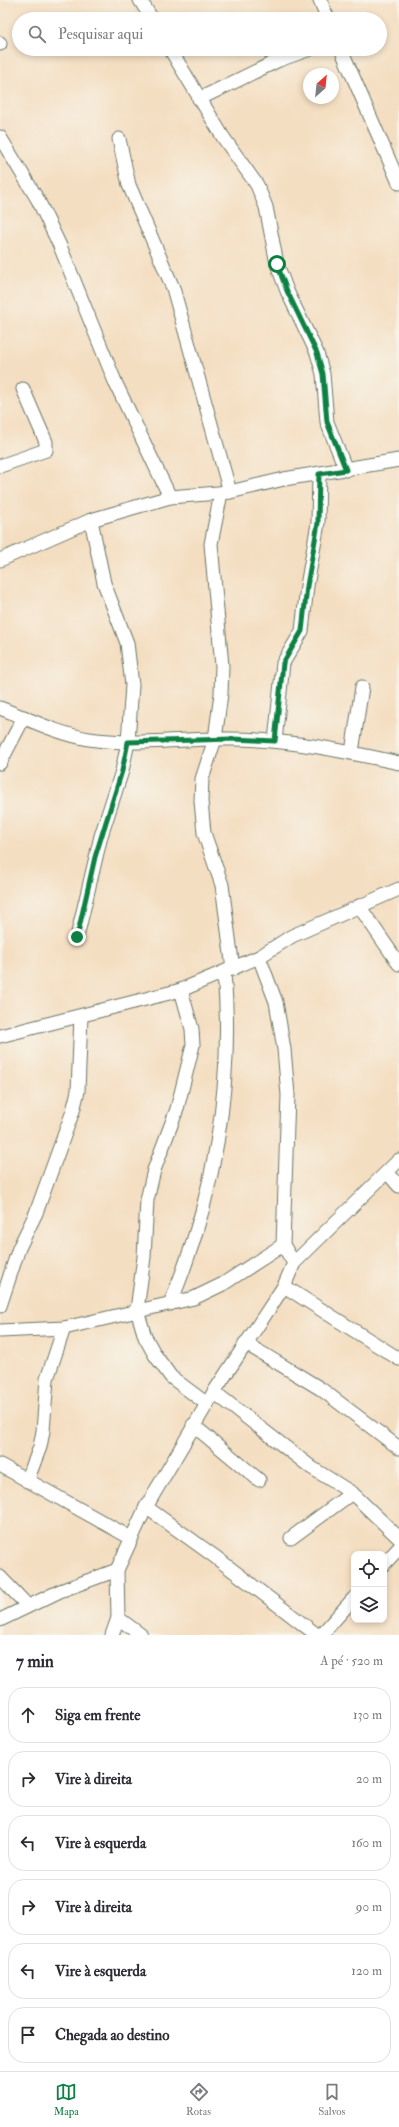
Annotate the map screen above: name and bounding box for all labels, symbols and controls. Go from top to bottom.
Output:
search box [12,12,387,56]
icon: search [26,23,48,45]
text: Pesquisar aqui [58,25,143,44]
north arrow [303,68,339,104]
route start [268,255,286,273]
route end [68,928,86,946]
map controls [351,1551,387,1623]
button: locate [351,1551,387,1587]
button: layers [351,1587,387,1623]
text: 7 min [16,1651,54,1672]
text: A pé · 520 m [320,1653,383,1669]
icon: ahead [17,1704,39,1726]
text: Siga em frente [55,1706,141,1725]
text: 130 m [353,1707,382,1723]
icon: right [17,1768,39,1790]
text: Vire à direita [55,1770,132,1789]
text: 20 m [356,1771,382,1787]
icon: left [17,1832,39,1854]
text: Vire à esquerda [55,1834,146,1853]
text: 160 m [351,1835,382,1851]
icon: right [17,1896,39,1918]
text: Vire à direita [55,1898,132,1917]
text: 90 m [356,1899,382,1915]
icon: left [17,1960,39,1982]
text: Vire à esquerda [55,1962,146,1981]
text: 120 m [351,1963,382,1979]
icon: arrive [17,2024,39,2046]
text: Chegada ao destino [55,2026,170,2045]
tab: Mapa [54,2081,79,2118]
tab: Rotas [186,2081,211,2118]
tab: Salvos [318,2081,345,2118]

